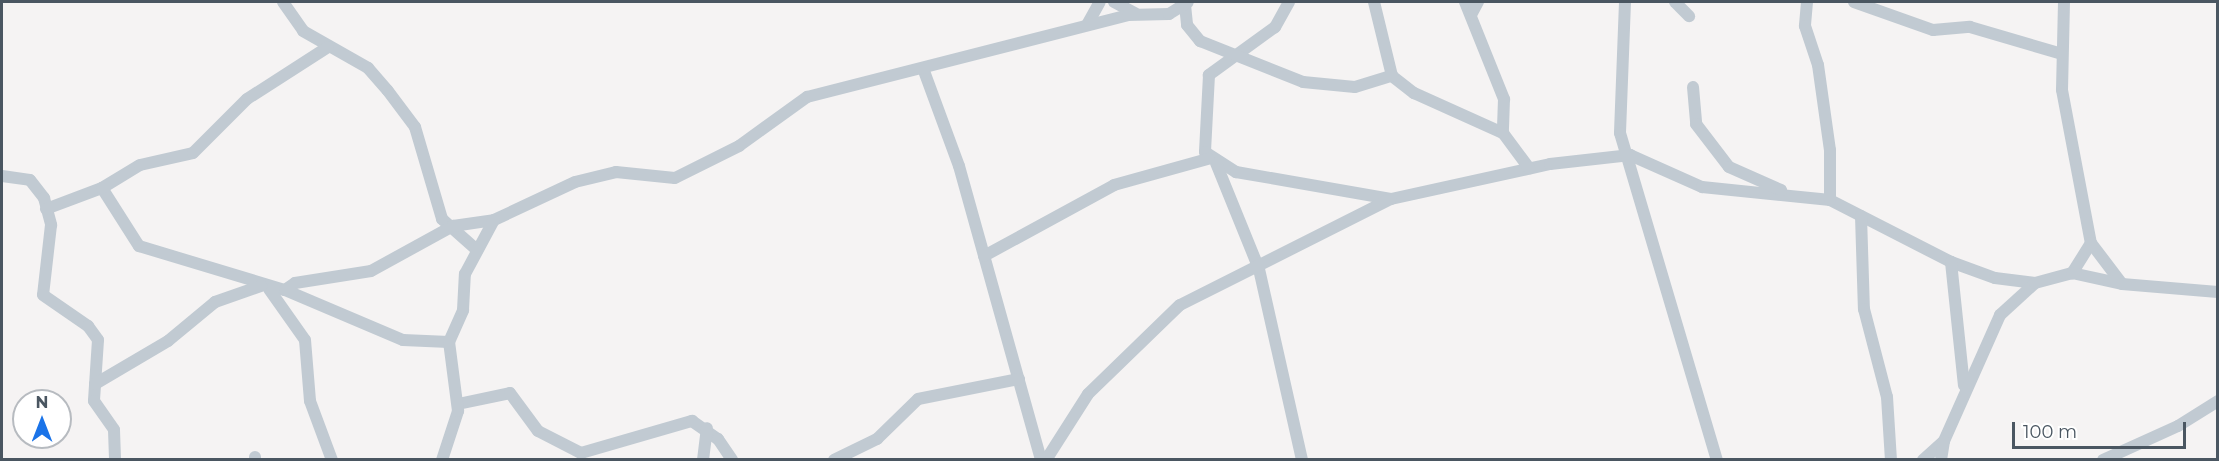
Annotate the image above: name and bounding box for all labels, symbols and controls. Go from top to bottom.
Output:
north arrow [12,389,72,449]
text: N [36,393,48,412]
scale bar [2015,410,2189,448]
text: 100 m [2023,421,2077,443]

